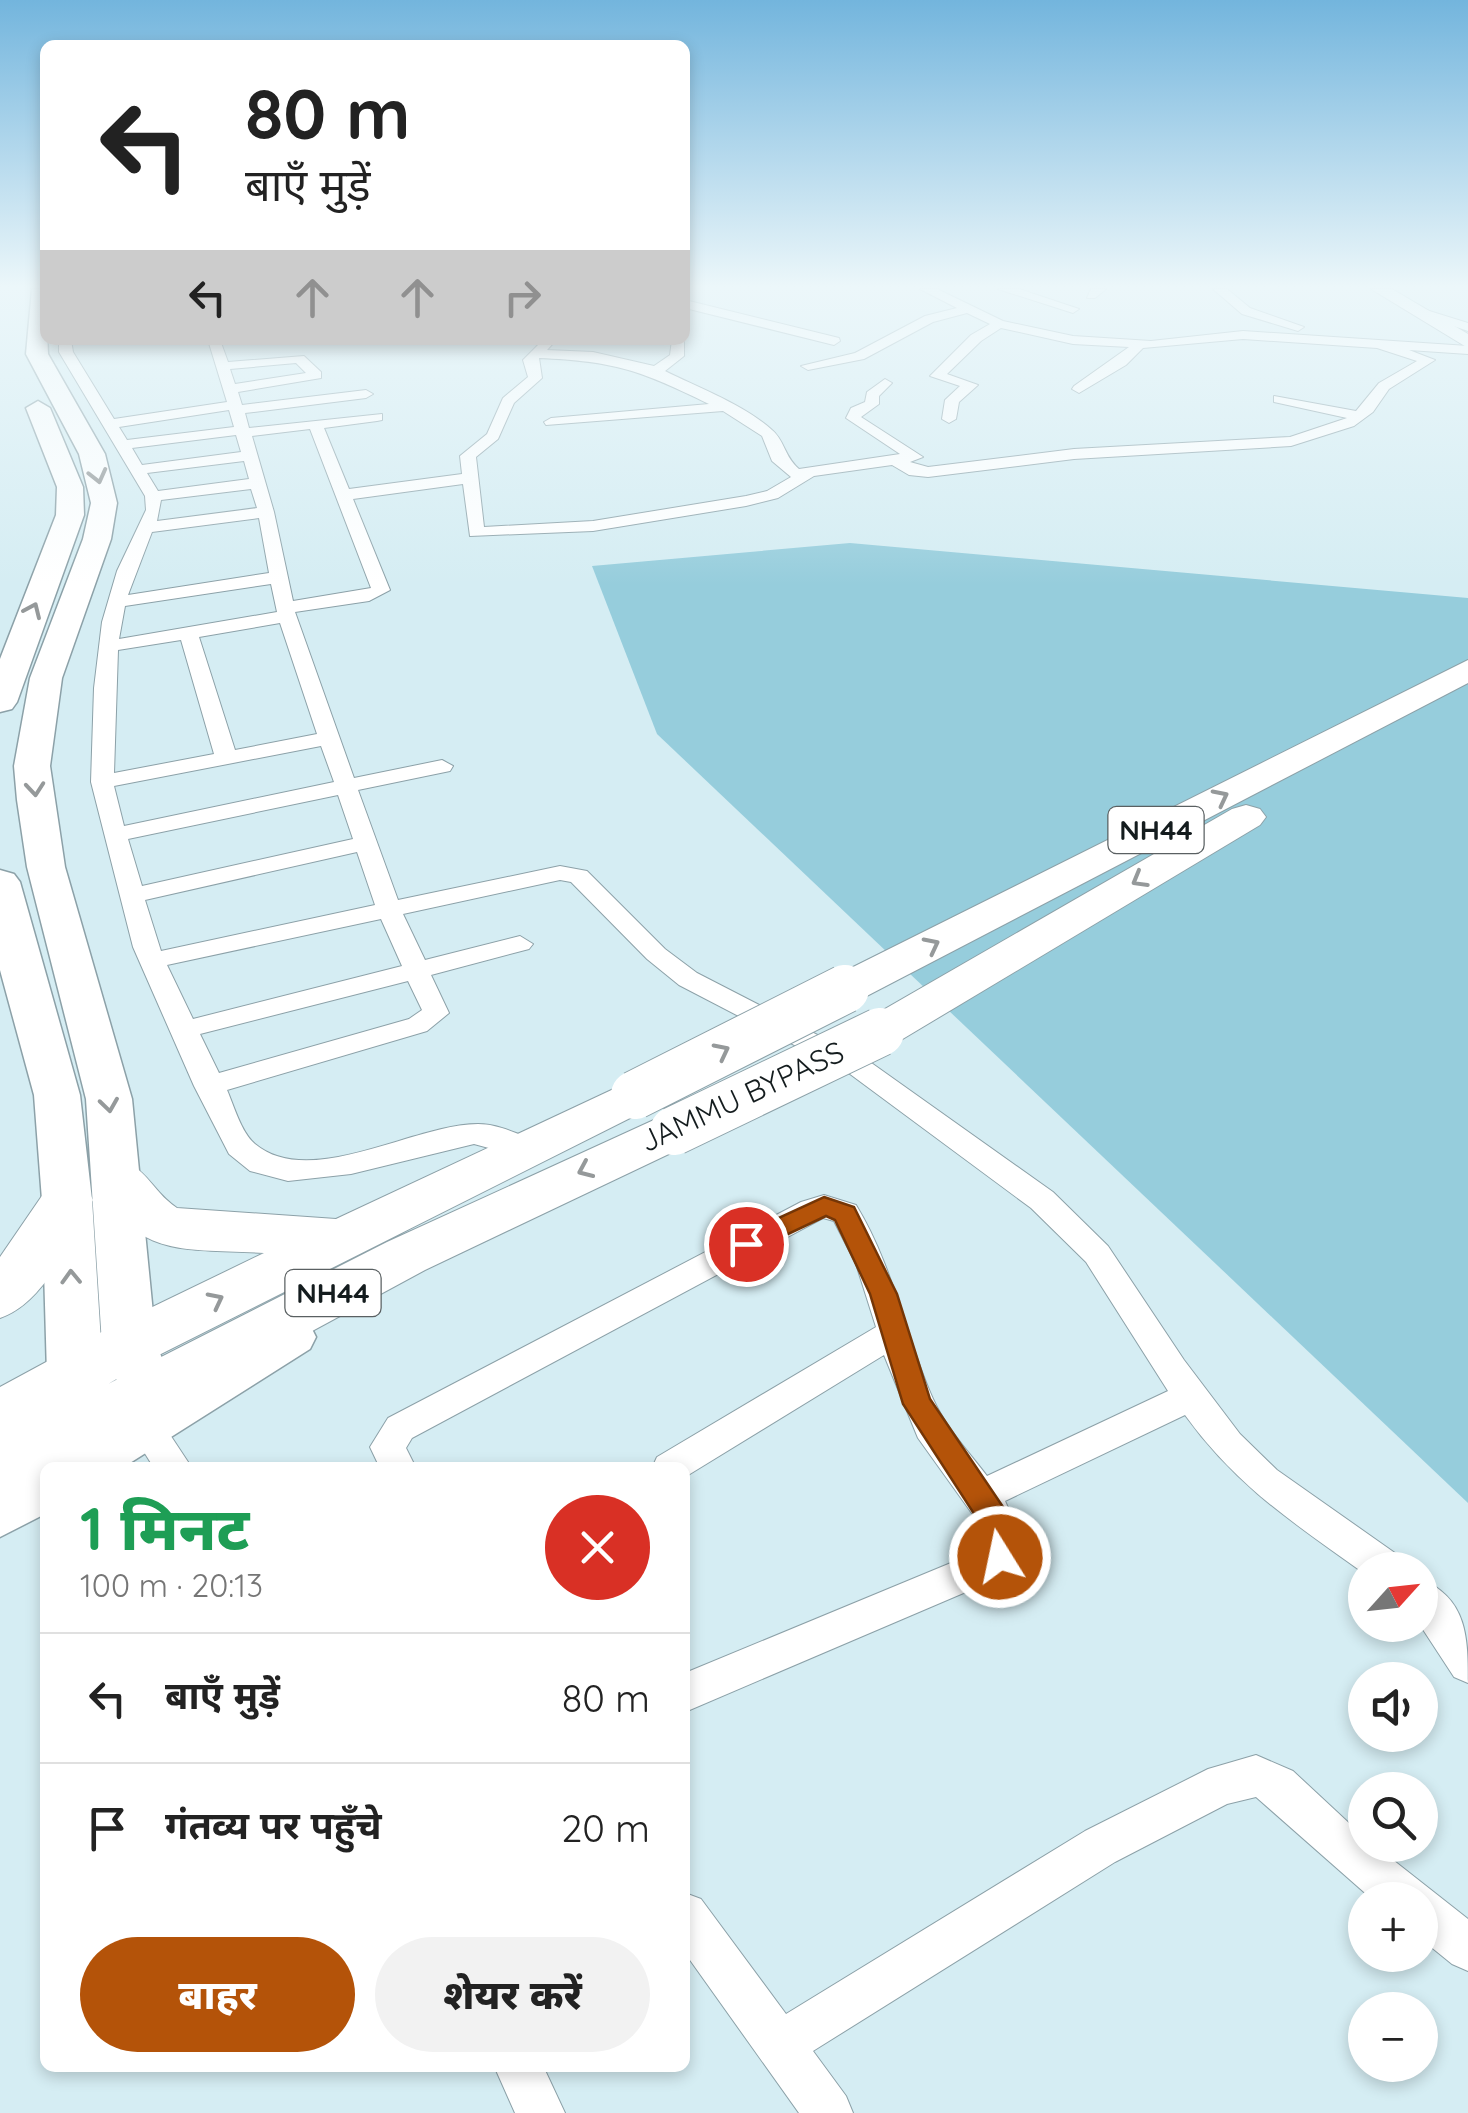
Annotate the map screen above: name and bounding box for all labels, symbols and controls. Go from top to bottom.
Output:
text: 80 m [245,69,410,157]
icon: left [80,80,210,210]
text: बाएँ मुड़ें [245,156,371,212]
icon: left [180,270,235,325]
icon: ahead [285,270,340,325]
icon: ahead [390,270,445,325]
icon: right [495,270,550,325]
one-way arrow [86,467,107,484]
one-way arrow [21,602,41,620]
one-way arrow [23,782,45,798]
one-way arrow [1210,790,1228,809]
road number: NH44 [1108,807,1204,853]
one-way arrow [1132,868,1150,887]
one-way arrow [921,938,939,957]
street label: JAMMU BYPASS [634,1032,850,1160]
one-way arrow [712,1044,730,1063]
one-way arrow [97,1097,118,1114]
one-way arrow [577,1158,595,1178]
pin [704,1202,789,1287]
icon: arrive [719,1217,774,1272]
one-way arrow [60,1268,81,1284]
road number: NH44 [286,1270,380,1316]
one-way arrow [206,1293,224,1312]
text: 1 मिनट [80,1490,249,1565]
button: close [545,1495,650,1600]
position arrow [948,1505,1052,1609]
north arrow [1348,1552,1438,1642]
map controls [1348,1552,1438,2082]
text: 100 m · 20:13 [80,1565,263,1605]
button: sound [1348,1662,1438,1752]
icon: left [80,1671,135,1726]
text: बाएँ मुड़ें [165,1671,280,1719]
text: 80 m [562,1674,650,1722]
button: search [1348,1772,1438,1862]
icon: arrive [80,1801,135,1856]
text: गंतव्य पर पहुँचे [165,1801,382,1849]
text: 20 m [561,1804,650,1852]
button: + [1348,1882,1438,1972]
button: बाहर [80,1937,355,2052]
button: शेयर करें [375,1937,650,2052]
button: − [1348,1992,1438,2082]

